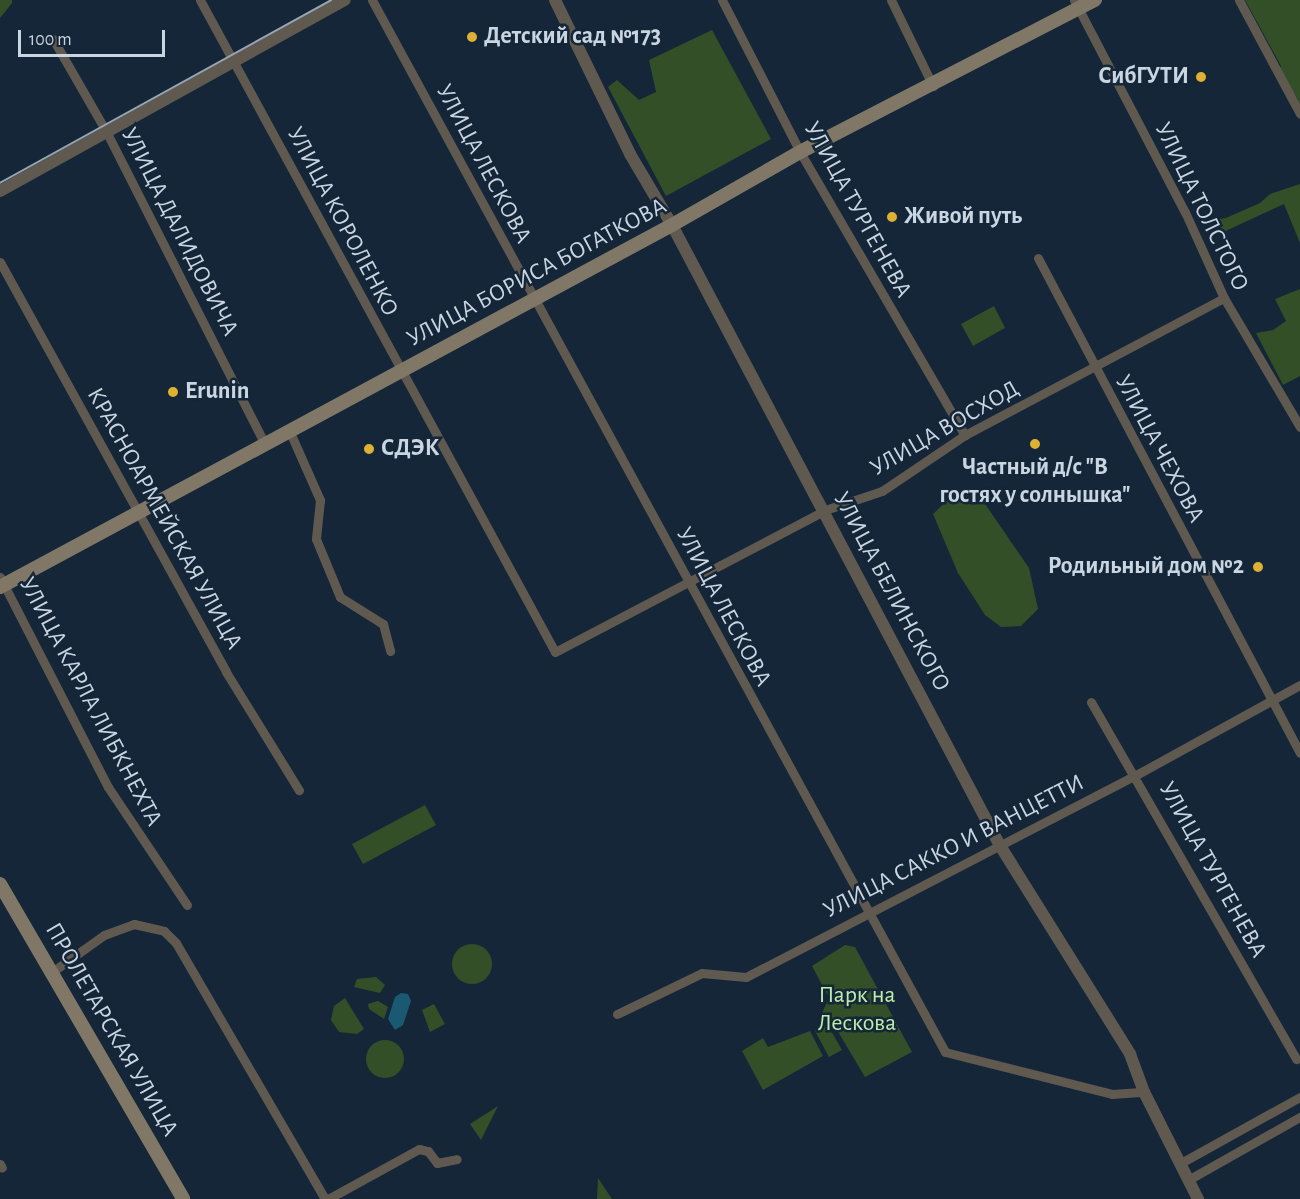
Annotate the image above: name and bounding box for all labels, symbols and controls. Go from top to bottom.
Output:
scale bar [21,18,168,56]
place label: Детский сад №173 [484,23,661,51]
marker: Детский сад №173 [465,30,479,44]
text: 100 m [29,31,72,49]
place label: СибГУТИ [1098,63,1189,91]
marker: СибГУТИ [1194,70,1208,84]
street label: УЛИЦА ЛЕСКОВА [429,80,537,248]
street label: УЛИЦА ТУРГЕНЕВА [797,117,917,303]
street label: УЛИЦА ТОЛСТОГО [1148,118,1254,296]
street label: УЛИЦА КОРОЛЕНКО [280,122,404,322]
street label: УЛИЦА ДАЛИДОВИЧА [114,123,244,341]
street label: УЛИЦА БОРИСА БОГАТКОВА [402,192,672,354]
place label: Живой путь [904,203,1022,231]
marker: Живой путь [885,210,899,224]
street label: УЛИЦА ЧЕХОВА [1108,370,1210,528]
street label: УЛИЦА ВОСХОД [865,375,1025,483]
place label: Erunin [185,378,249,406]
street label: КРАСНОАРМЕЙСКАЯ УЛИЦА [80,383,248,655]
marker: Erunin [166,385,180,399]
place label: СДЭК [381,435,439,463]
marker: Частный д/c "В гостях у солнышка" [1028,437,1042,451]
marker: СДЭК [362,442,376,456]
place label: Частный д/c "В гостях у солнышка" [940,454,1130,510]
street label: УЛИЦА БЕЛИНСКОГО [826,487,956,697]
street label: УЛИЦА ЛЕСКОВА [669,523,777,691]
place label: Родильный дом №2 [1048,553,1244,581]
marker: Родильный дом №2 [1249,558,1267,576]
street label: УЛИЦА КАРЛА ЛИБКНЕХТА [12,573,168,831]
street label: УЛИЦА САККО И ВАНЦЕТТИ [819,769,1089,925]
street label: УЛИЦА ТУРГЕНЕВА [1152,777,1272,963]
street label: ПРОЛЕТАРСКАЯ УЛИЦА [38,918,184,1142]
park label: Парк на Лескова [818,982,896,1038]

